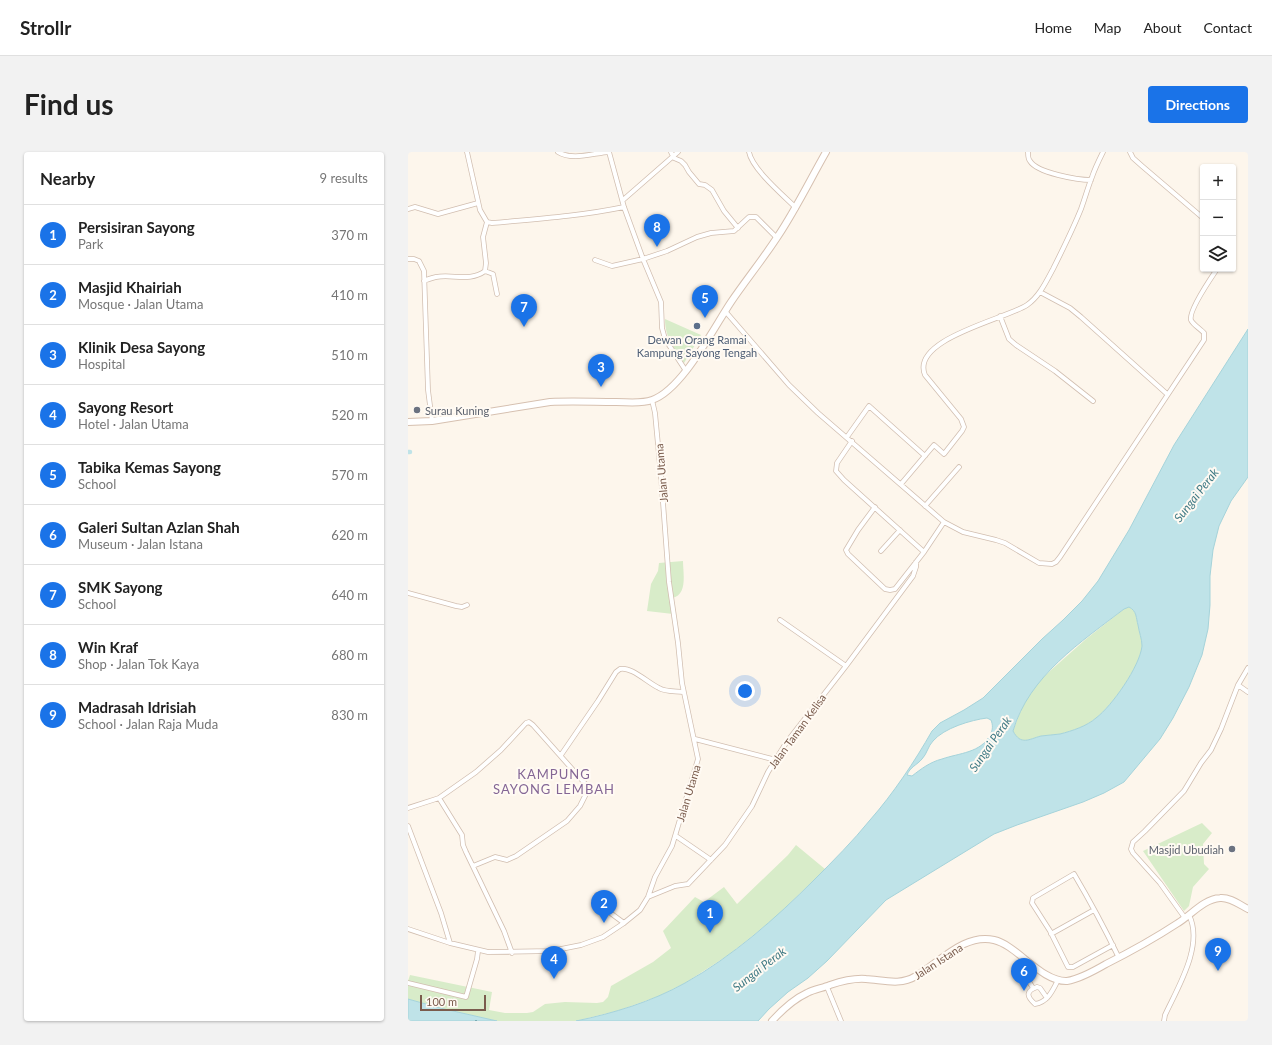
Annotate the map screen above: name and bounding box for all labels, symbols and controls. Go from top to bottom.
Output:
text: Strollr [20,16,71,39]
text: Home [1034,19,1072,36]
text: Map [1094,19,1121,36]
text: About [1143,19,1181,36]
text: Contact [1203,19,1252,36]
button: Directions [1148,86,1248,123]
text: Find us [24,87,114,121]
map controls [1200,164,1236,272]
button: + [1200,164,1236,200]
text: Nearby [40,168,95,189]
text: 9 results [320,170,368,186]
button: − [1200,200,1236,236]
pin: 8 [644,214,670,247]
text: Persisiran Sayong [78,218,195,236]
text: 1 [49,227,57,243]
text: 370 m [331,227,368,243]
text: Park [78,236,103,252]
button: layers [1200,236,1236,272]
text: Masjid Khairiah [78,278,182,296]
pin: 5 [692,285,718,318]
text: 2 [49,287,57,303]
text: 410 m [331,287,368,303]
pin: 7 [511,294,537,327]
text: Mosque · Jalan Utama [78,296,203,312]
marker: Dewan Orang Ramai Kampung Sayong Tengah [692,321,702,331]
place label: Dewan Orang Ramai Kampung Sayong Tengah [637,333,757,359]
text: Klinik Desa Sayong [78,338,205,356]
text: 3 [49,347,57,363]
text: 510 m [331,347,368,363]
pin: 3 [588,354,614,387]
text: Hospital [78,356,125,372]
text: Sayong Resort [78,398,173,416]
place label: Surau Kuning [425,404,489,417]
marker: Surau Kuning [412,405,422,415]
text: 4 [49,407,57,423]
text: 520 m [331,407,368,423]
text: Hotel · Jalan Utama [78,416,189,432]
street label: Jalan Utama [652,443,670,503]
text: Tabika Kemas Sayong [78,458,221,476]
water label: Sungai Perak [1170,465,1222,525]
text: 5 [49,467,57,483]
text: 570 m [331,467,368,483]
text: School [78,476,116,492]
text: Galeri Sultan Azlan Shah [78,518,240,536]
text: 6 [49,527,57,543]
text: 620 m [331,527,368,543]
text: Museum · Jalan Istana [78,536,203,552]
text: SMK Sayong [78,578,163,596]
text: 7 [49,587,57,603]
text: 640 m [331,587,368,603]
text: School [78,596,116,612]
text: Win Kraf [78,638,138,656]
text: 8 [49,647,57,663]
text: 680 m [331,647,368,663]
text: Shop · Jalan Tok Kaya [78,656,199,672]
your location [735,681,755,701]
street label: Jalan Taman Kelisa [766,691,828,771]
text: Madrasah Idrisiah [78,698,196,716]
text: 9 [49,707,57,723]
text: 830 m [331,707,368,723]
water label: Sungai Perak [966,713,1015,774]
text: School · Jalan Raja Muda [78,716,218,732]
street label: Jalan Utama [673,763,703,823]
district label: KAMPUNG SAYONG LEMBAH [493,766,615,797]
place label: Masjid Ubudiah [1149,843,1224,856]
marker: Masjid Ubudiah [1227,844,1237,854]
pin: 2 [591,890,617,923]
pin: 1 [697,900,723,933]
pin: 9 [1205,938,1231,971]
street label: Jalan Istana [911,940,965,982]
water label: Sungai Perak [729,943,789,995]
pin: 4 [541,946,567,979]
pin: 6 [1011,958,1037,991]
scale bar [420,993,486,1012]
text: 100 m [426,995,457,1008]

